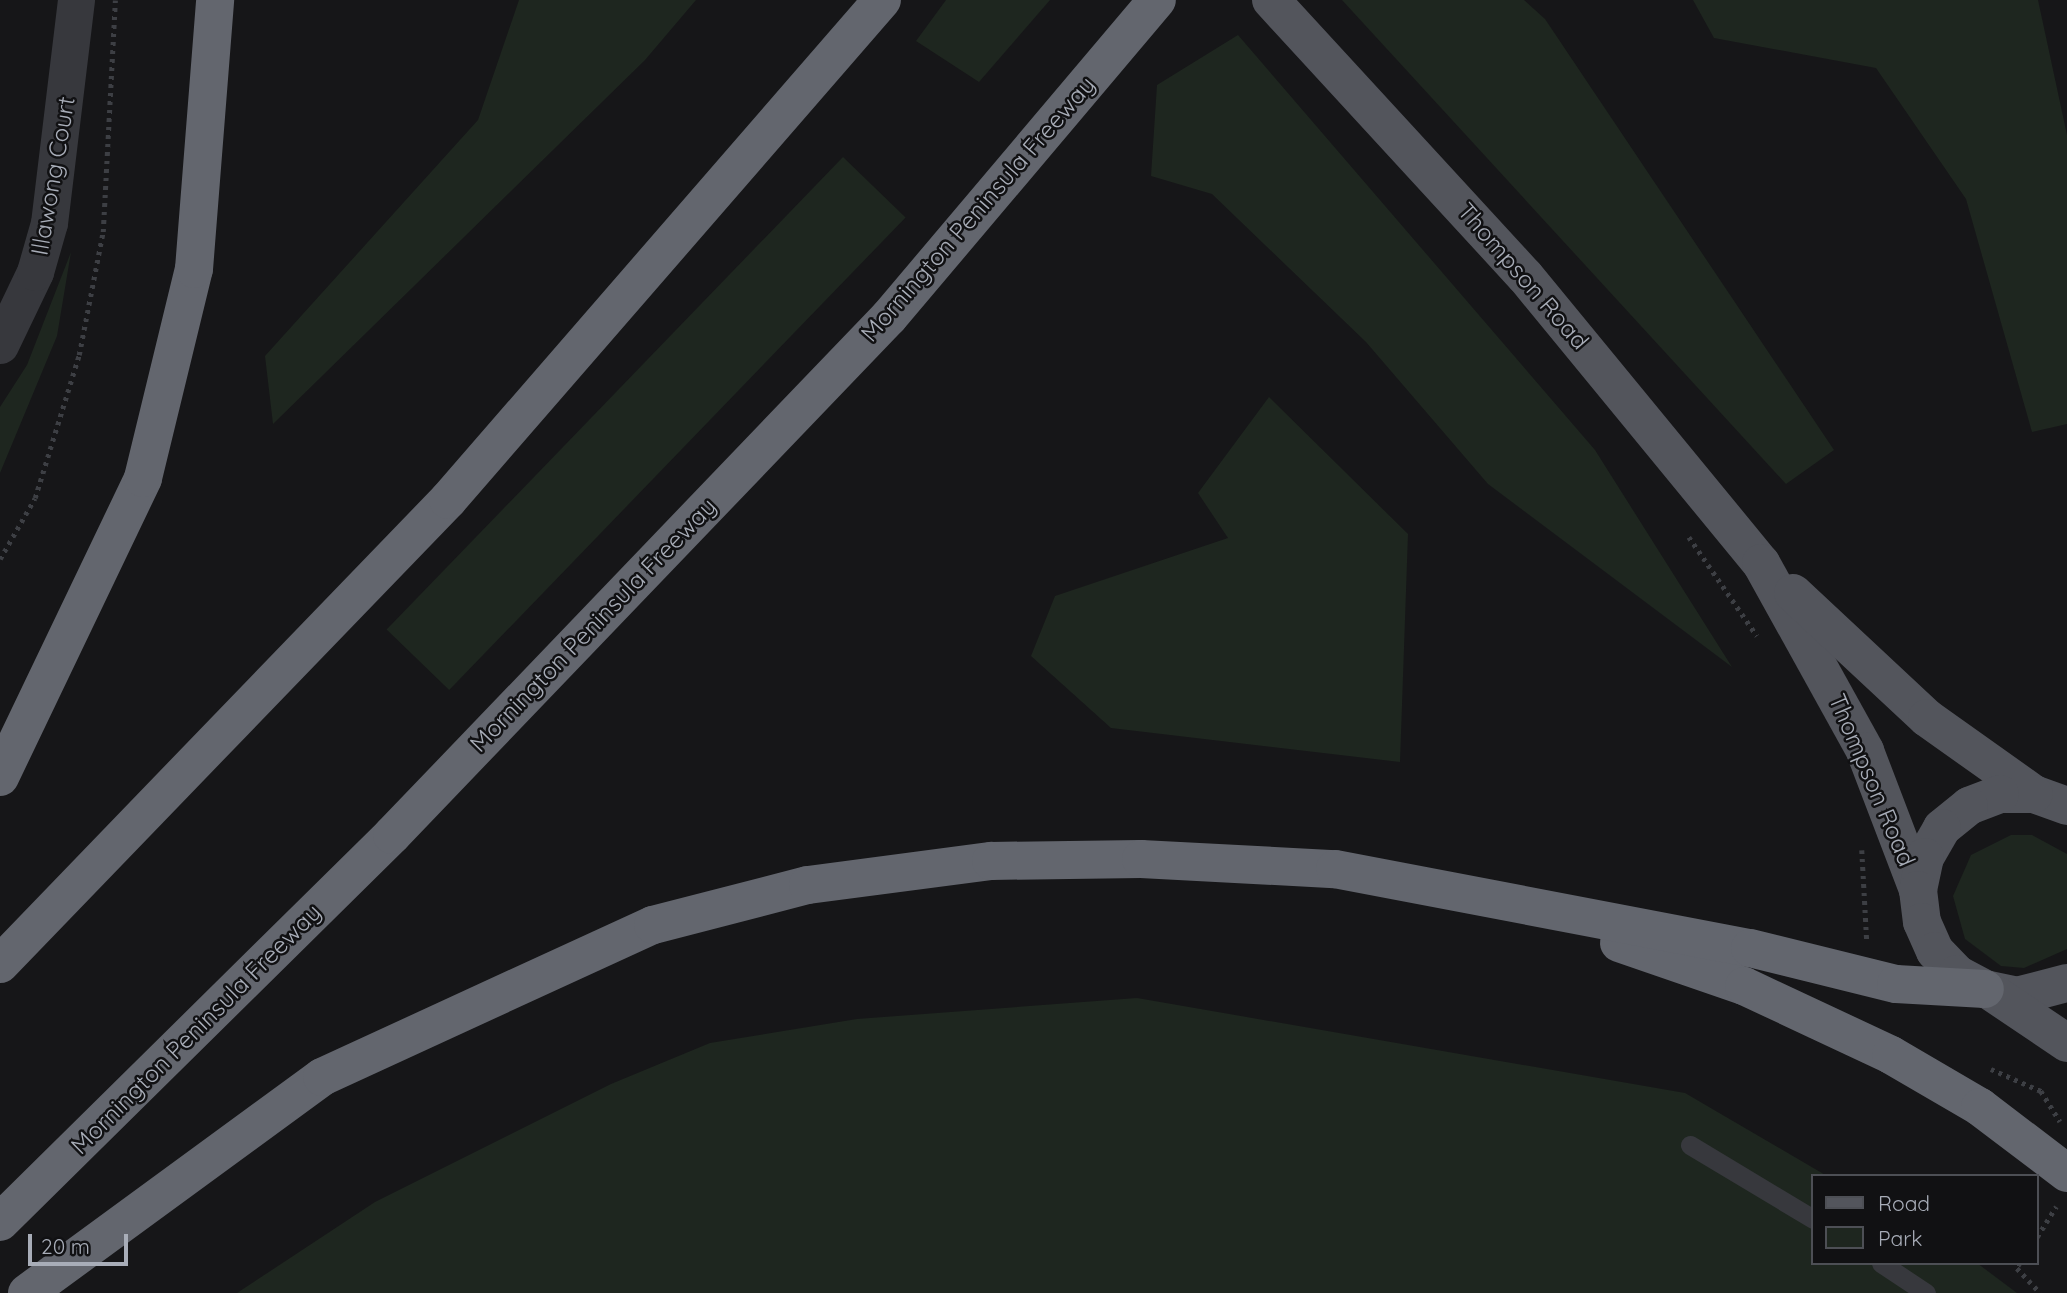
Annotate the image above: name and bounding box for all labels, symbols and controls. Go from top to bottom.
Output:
street label: Mornington Peninsula Freeway [855,71,1101,347]
street label: Illawong Court [25,94,81,258]
street label: Thompson Road [1452,197,1594,355]
street label: Mornington Peninsula Freeway [464,492,722,758]
street label: Thompson Road [1823,689,1921,871]
street label: Mornington Peninsula Freeway [65,898,327,1160]
legend [1812,1174,2039,1265]
text: Road [1878,1190,1930,1216]
scale bar [32,1220,131,1264]
text: Park [1878,1225,1922,1251]
text: 20 m [41,1233,90,1259]

